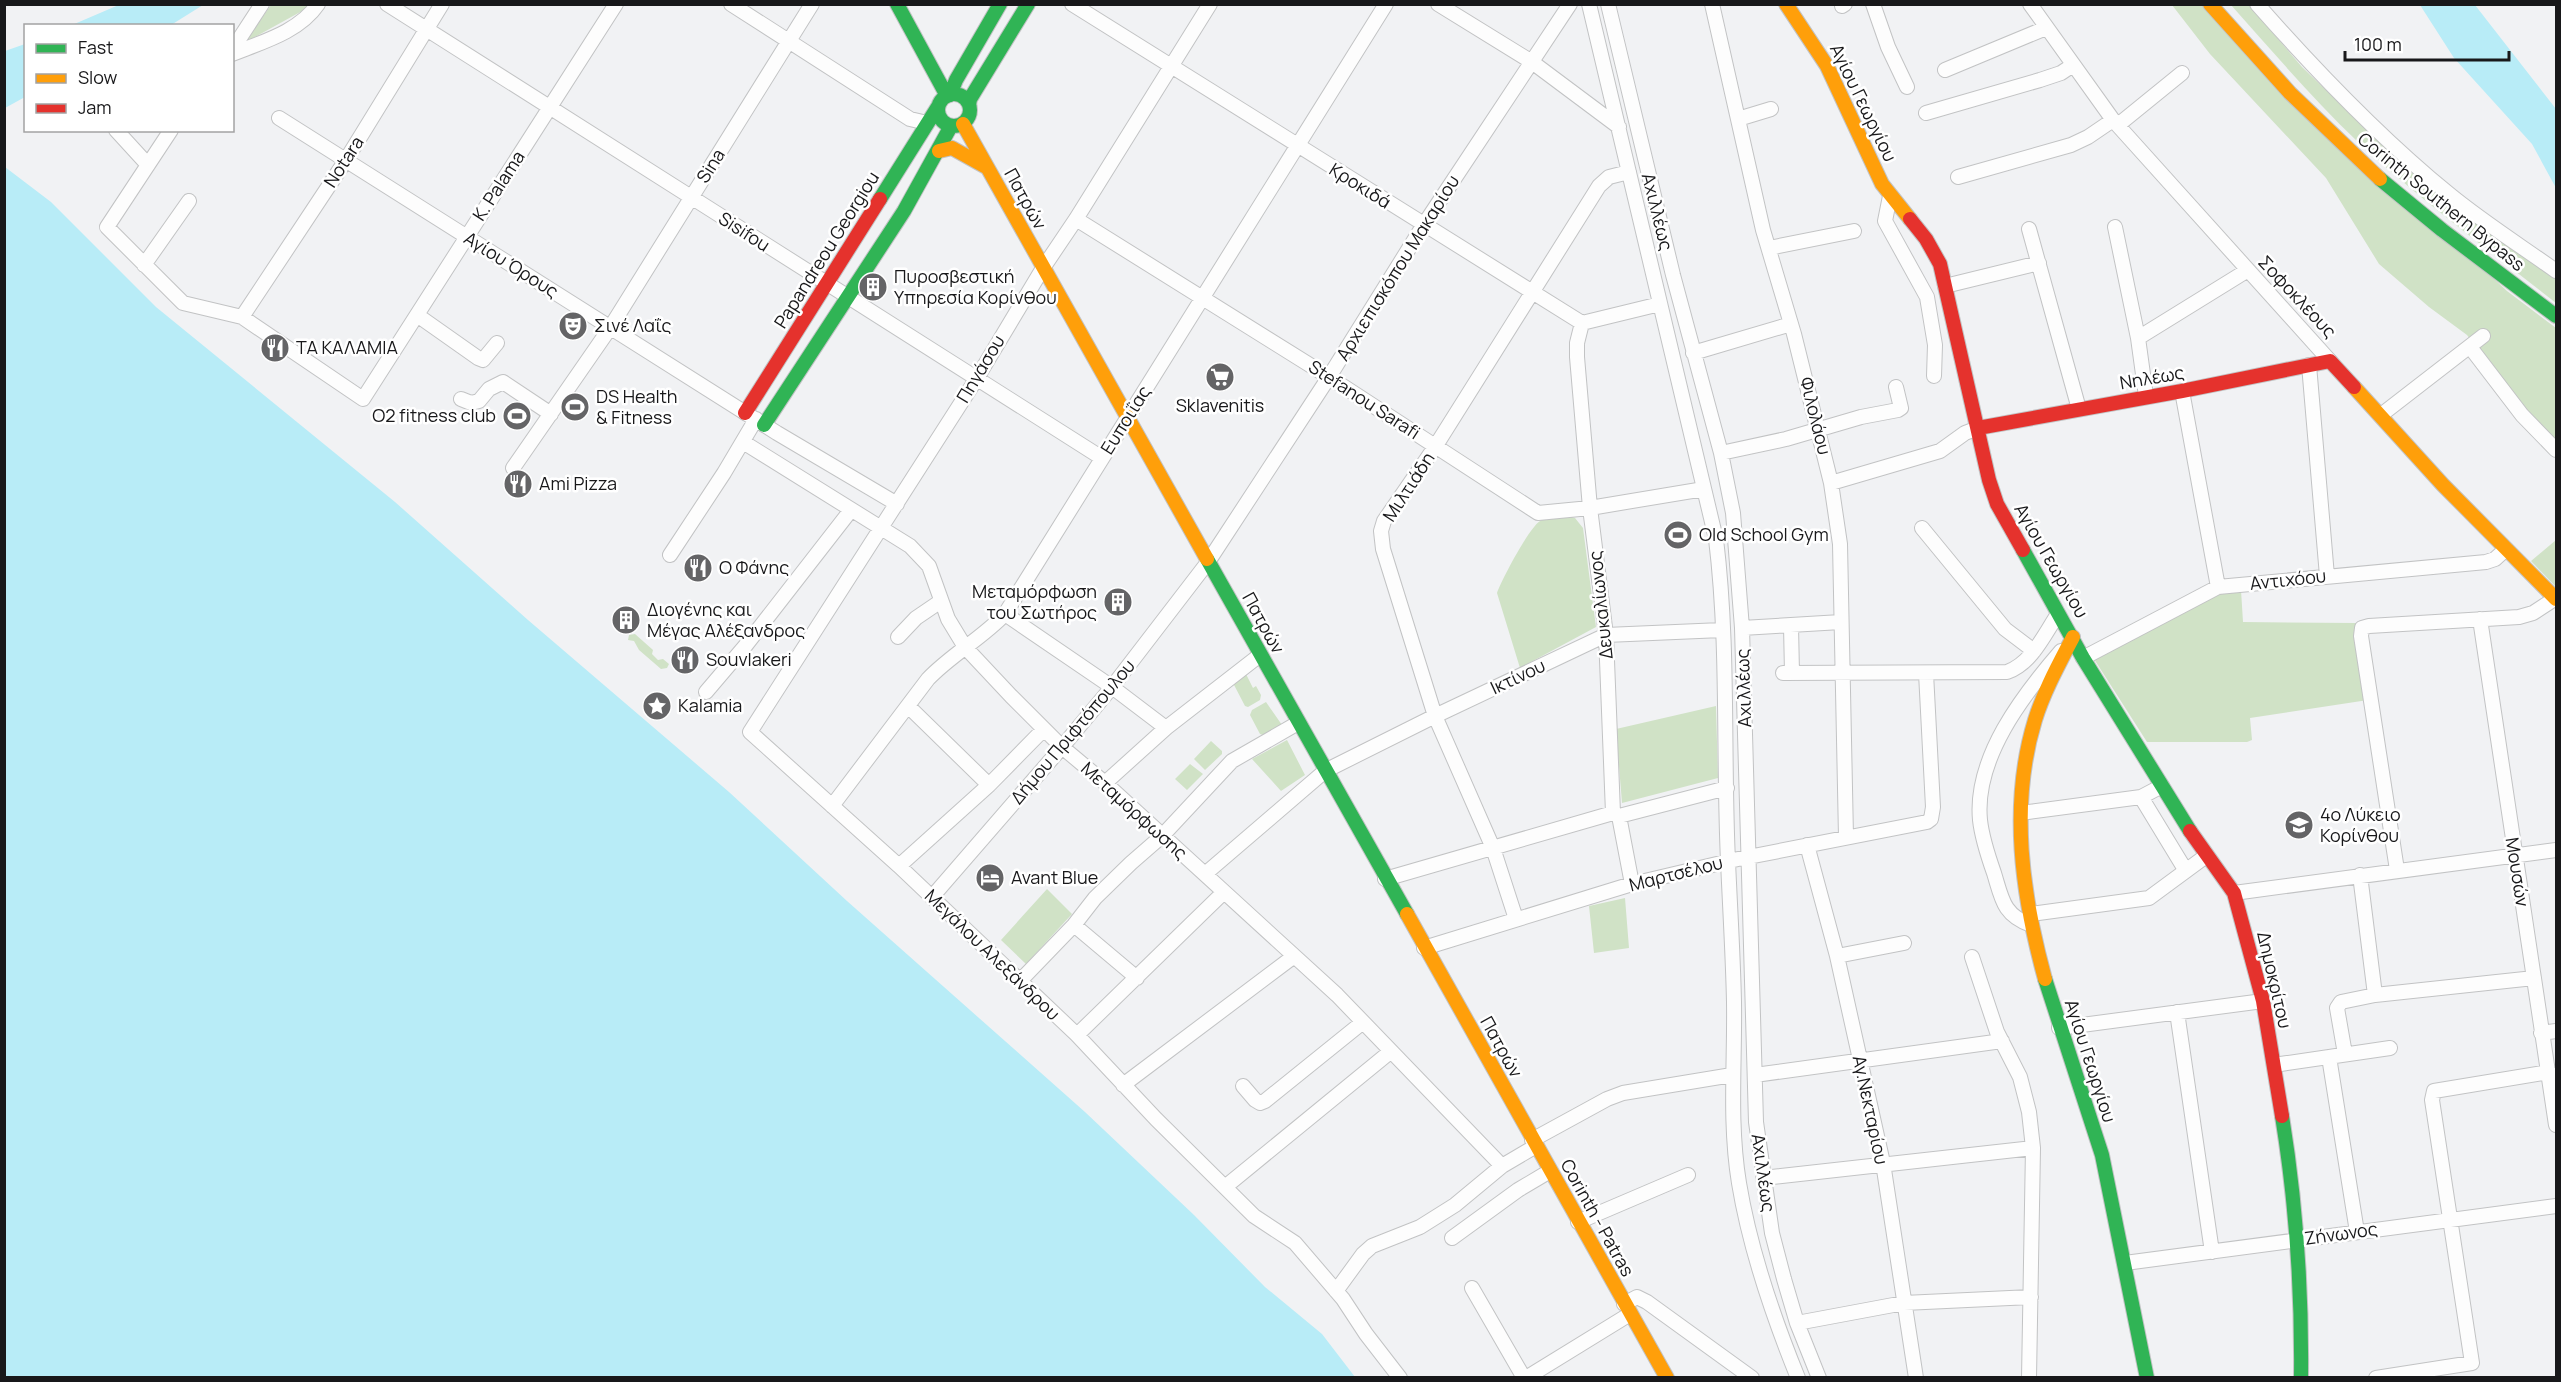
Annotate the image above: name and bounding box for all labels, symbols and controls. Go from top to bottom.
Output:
legend [24,24,234,132]
scale bar [2345,24,2508,62]
text: 100 m [2354,32,2402,56]
text: Fast [78,35,113,59]
street label: Αγίου Γεωργίου [1825,40,1903,165]
text: Slow [78,65,118,89]
text: Jam [78,95,112,119]
street label: Corinth Southern Bypass [2353,126,2530,276]
street label: Notara [318,131,369,192]
street label: Sina [690,144,730,187]
street label: K. Palama [467,146,530,225]
street label: Κροκιδά [1325,157,1396,213]
street label: Πατρών [999,164,1052,233]
street label: Papandreou Georgiou [768,167,884,332]
street label: Αρχιεπισκόπου Μακαρίου [1330,170,1464,365]
street label: Αχιλλέως [1637,171,1679,253]
street label: Sisifou [714,206,775,257]
street label: Αγίου Όρους [460,226,563,303]
street label: Σοφοκλέους [2253,250,2342,343]
place label: Πυροσβεστική Υπηρεσία Κορίνθου [894,264,1057,309]
building icon: Πυροσβεστική Υπηρεσία Κορίνθου [857,271,889,303]
theatre icon: Σινέ Λαΐς [557,310,589,342]
place label: Σινέ Λαΐς [594,313,671,337]
street label: Πηγάσου [951,330,1010,407]
restaurant icon: ΤΑ ΚΑΛΑΜΙΑ [259,332,291,364]
place label: ΤΑ ΚΑΛΑΜΙΑ [296,335,398,359]
street label: Stefanou Sarafi [1304,354,1425,444]
street label: Νηλέως [2118,360,2186,394]
supermarket icon: Sklavenitis [1204,361,1236,393]
street label: Φιλολάου [1795,374,1837,457]
street label: Ευποιΐας [1095,381,1156,458]
place label: DS Health & Fitness [596,384,678,429]
sports icon: DS Health & Fitness [559,391,591,423]
place label: Sklavenitis [1176,393,1264,417]
sports icon: O2 fitness club [501,400,533,432]
place label: O2 fitness club [372,403,496,427]
street label: Μιλτιάδη [1377,447,1439,526]
restaurant icon: Ami Pizza [502,468,534,500]
place label: Ami Pizza [539,471,617,495]
street label: Αγίου Γεωργίου [2009,499,2094,622]
sports icon: Old School Gym [1662,519,1694,551]
place label: Old School Gym [1699,522,1829,546]
street label: Δευκαλίωνος [1582,550,1618,661]
restaurant icon: Ο Φάνης [682,552,714,584]
place label: Ο Φάνης [719,555,789,579]
street label: Αντιχόου [2249,563,2327,595]
place label: Μεταμόρφωση του Σωτήρος [972,579,1097,624]
building icon: Μεταμόρφωση του Σωτήρος [1102,586,1134,618]
street label: Πατρών [1237,588,1290,657]
place label: Διογένης και Μέγας Αλέξανδρος [647,597,805,642]
building icon: Διογένης και Μέγας Αλέξανδρος [610,604,642,636]
restaurant icon: Souvlakeri [669,644,701,676]
place label: Souvlakeri [706,647,792,671]
street label: Αχιλλέως [1730,648,1756,728]
street label: Ικτίνου [1486,653,1549,699]
street label: Δήμου Πριφτόπουλου [1005,654,1140,809]
place icon: Kalamia [641,690,673,722]
place label: Kalamia [678,693,742,717]
street label: Μεταμόρφωσης [1077,756,1193,864]
place label: 4ο Λύκειο Κορίνθου [2320,802,2401,847]
school or university icon: 4ο Λύκειο Κορίνθου [2283,809,2315,841]
street label: Μουσών [2501,835,2535,908]
street label: Μαρτσέλου [1626,850,1725,896]
hotel icon: Avant Blue [974,862,1006,894]
place label: Avant Blue [1011,865,1098,889]
street label: Μεγάλου Αλεξάνδρου [920,883,1065,1025]
street label: Δημοκρίτου [2252,929,2298,1031]
street label: Αγίου Γεωργίου [2060,996,2122,1125]
street label: Πατρών [1475,1012,1528,1081]
street label: Αγ.Νεκταρίου [1848,1053,1894,1167]
street label: Αχιλλέως [1747,1132,1781,1214]
street label: Corinth - Patras [1556,1154,1640,1281]
street label: Ζήνωνος [2303,1216,2379,1250]

